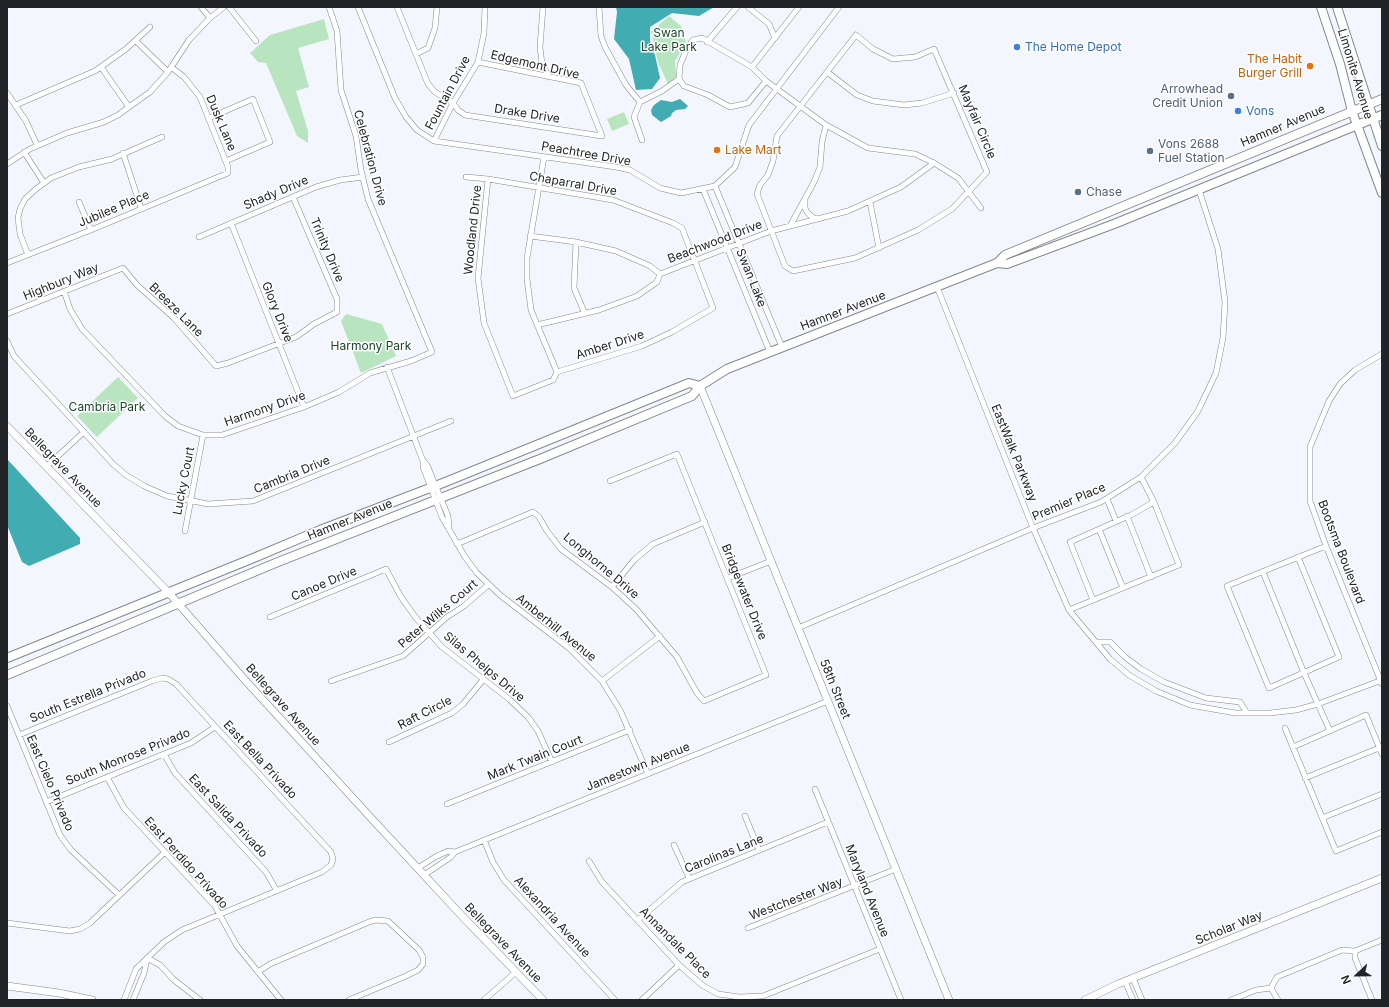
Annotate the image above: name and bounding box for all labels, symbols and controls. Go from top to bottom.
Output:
park label: Swan Lake Park [641,26,697,54]
street label: Limonite Avenue [1334,27,1376,121]
place label: The Home Depot [1025,40,1121,54]
marker: The Home Depot [1012,42,1022,52]
street label: Edgemont Drive [489,48,581,82]
place label: The Habit Burger Grill [1238,52,1302,80]
street label: Fountain Drive [422,53,474,133]
marker: The Habit Burger Grill [1305,61,1315,71]
place label: Arrowhead Credit Union [1152,82,1223,110]
street label: Mayfair Circle [955,83,999,161]
marker: Arrowhead Credit Union [1226,91,1236,101]
street label: Dusk Lane [203,93,239,153]
street label: Drake Drive [493,102,561,126]
street label: Hamner Avenue [1239,102,1327,150]
place label: Vons [1246,104,1274,118]
marker: Vons [1233,106,1243,116]
street label: Celebration Drive [350,109,390,207]
place label: Vons 2688 Fuel Station [1158,137,1225,165]
street label: Peachtree Drive [540,139,632,169]
place label: Lake Mart [725,143,781,157]
marker: Lake Mart [712,145,722,155]
marker: Vons 2688 Fuel Station [1145,146,1155,156]
street label: Chaparral Drive [528,169,618,199]
street label: Shady Drive [242,173,310,213]
street label: Woodland Drive [461,184,485,276]
place label: Chase [1086,185,1122,199]
marker: Chase [1073,187,1083,197]
street label: Jubilee Place [76,188,152,230]
street label: Trinity Drive [307,216,347,284]
street label: Beachwood Drive [666,217,764,267]
street label: Swan Lake [733,247,769,309]
street label: Highbury Way [21,260,101,304]
street label: Breeze Lane [146,280,206,340]
street label: Glory Drive [258,280,296,344]
street label: Hamner Avenue [798,288,888,334]
street label: Amber Drive [574,327,646,363]
park label: Harmony Park [331,339,411,353]
street label: Harmony Drive [223,388,307,430]
park label: Cambria Park [69,400,145,414]
street label: EastWalk Parkway [988,402,1040,504]
street label: Bellegrave Avenue [21,425,105,511]
street label: Lucky Court [170,446,198,516]
street label: Cambria Drive [252,453,332,497]
street label: Premier Place [1030,480,1108,524]
street label: Hamner Avenue [305,496,395,544]
street label: Bootsma Boulevard [1315,498,1367,606]
street label: Longhorne Drive [560,530,642,602]
street label: Bridgewater Drive [718,542,770,642]
street label: Canoe Drive [289,564,359,604]
street label: Peter Wilks Court [395,577,481,651]
street label: Amberhill Avenue [513,591,599,665]
street label: Silas Phelps Drive [441,629,527,705]
street label: 58th Street [817,657,853,721]
street label: Bellegrave Avenue [242,661,324,749]
street label: South Estrella Privado [28,666,148,726]
street label: Raft Circle [396,693,454,733]
street label: East Bella Privado [220,718,300,802]
street label: South Monrose Privado [64,725,192,789]
street label: Mark Twain Court [486,732,584,784]
street label: East Cielo Privado [23,733,77,833]
street label: Jamestown Avenue [584,740,692,794]
street label: East Salida Privado [186,771,270,861]
street label: East Perdido Privado [141,814,231,912]
street label: Carolinas Lane [682,832,766,876]
street label: Maryland Avenue [842,843,892,939]
street label: Alexandria Avenue [511,874,593,960]
street label: Westchester Way [747,875,845,923]
street label: Bellegrave Avenue [461,900,545,986]
street label: Annandale Place [636,904,714,982]
street label: Scholar Way [1193,908,1265,948]
north arrow [1337,955,1377,995]
text: N [1338,973,1354,986]

